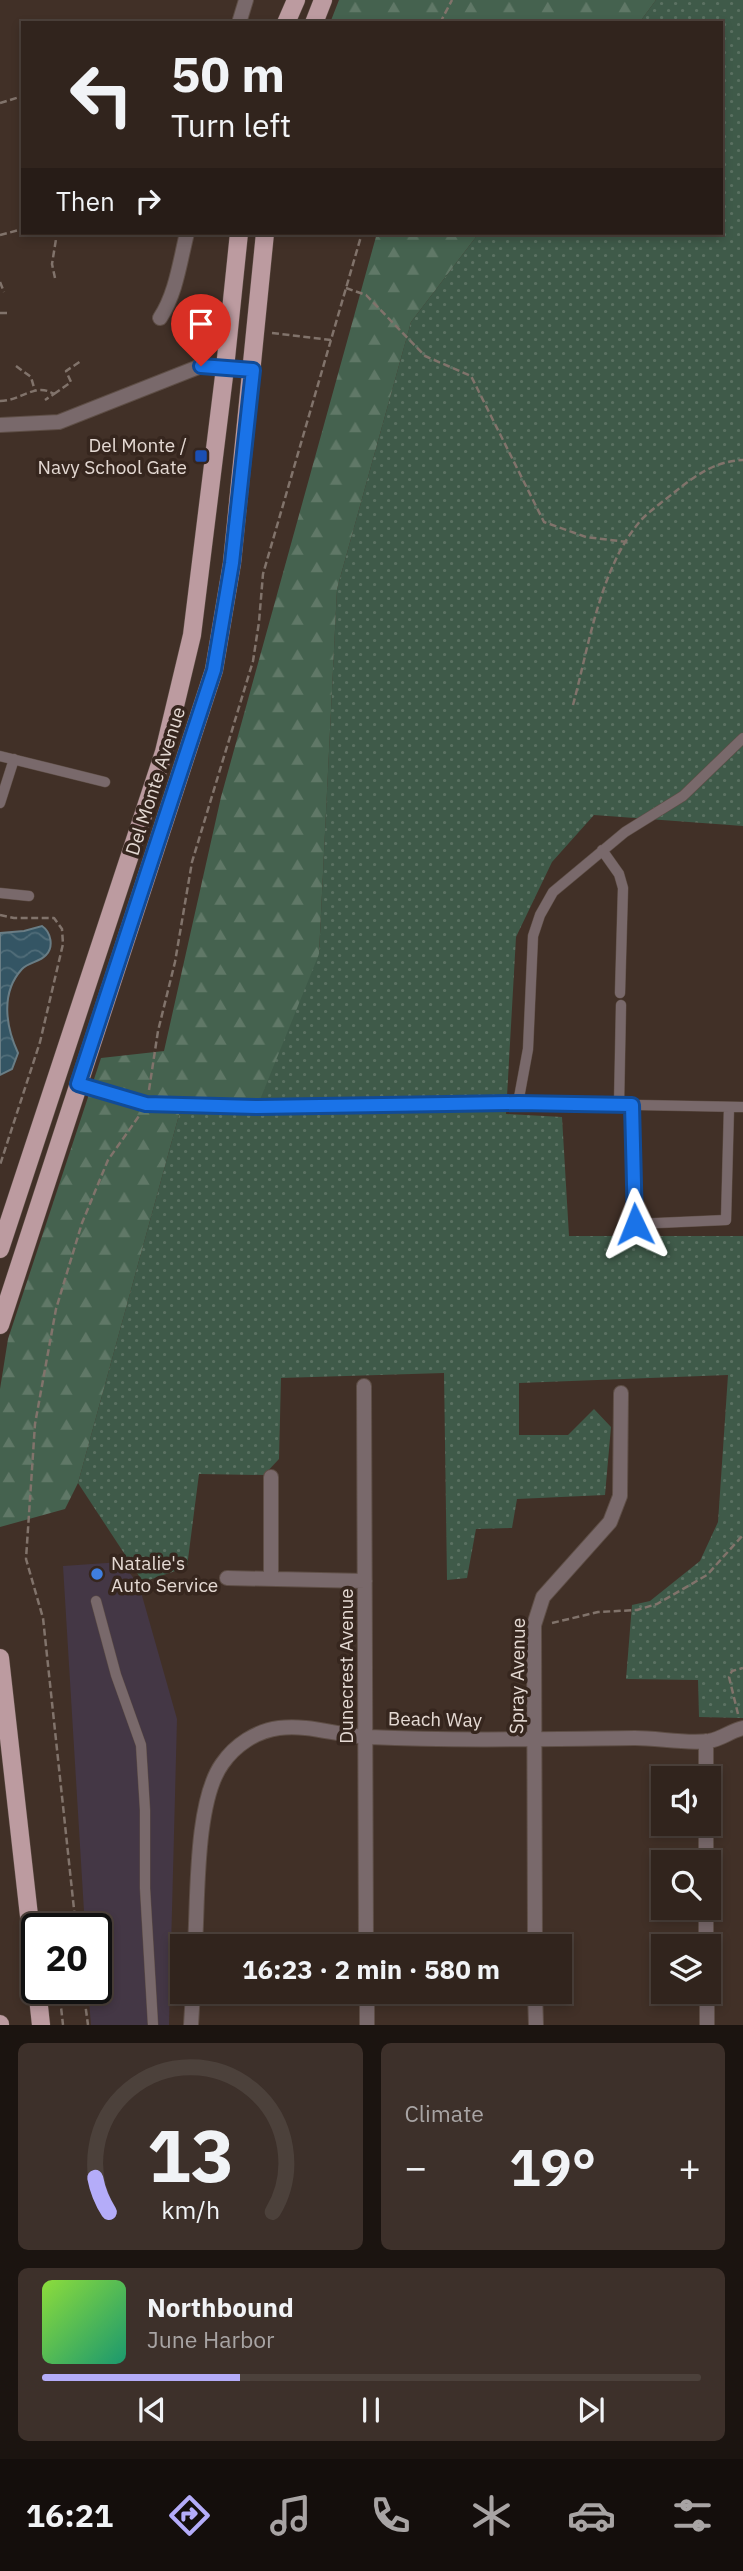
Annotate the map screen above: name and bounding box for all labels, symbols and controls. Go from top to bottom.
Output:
text: 50 m [171,42,285,105]
icon: left [56,49,147,140]
text: Turn left [171,104,291,146]
icon: right [129,182,167,220]
text: Then [56,184,115,218]
pin [171,294,231,366]
icon: arrive [182,305,220,343]
place label: Del Monte / Navy School Gate [38,433,187,479]
marker: Del Monte / Navy School Gate [193,448,209,464]
street label: Del Monte Avenue [120,704,190,858]
position arrow [598,1187,672,1261]
place label: Natalie's Auto Service [111,1551,218,1597]
marker: Natalie's Auto Service [89,1566,105,1582]
street label: Dunecrest Avenue [334,1588,358,1744]
street label: Spray Avenue [504,1618,530,1734]
street label: Beach Way [388,1706,483,1732]
map controls [651,1766,721,2004]
button: sound [651,1766,721,1836]
button: search [651,1850,721,1920]
speed limit sign: 20 [21,1913,112,2004]
button: layers [651,1934,721,2004]
text: 16:23 · 2 min · 580 m [242,1952,500,1986]
text: Climate [405,2098,484,2128]
text: 13 [147,2108,234,2203]
text: 19° [509,2133,596,2200]
text: − [405,2142,427,2191]
text: + [678,2142,701,2191]
text: km/h [161,2193,220,2226]
text: Northbound [147,2290,294,2324]
text: June Harbor [147,2324,275,2354]
icon: previous [133,2391,171,2429]
icon: pause [352,2391,390,2429]
icon: next [572,2391,610,2429]
icon: directions [165,2491,214,2540]
icon: music [266,2491,315,2540]
icon: phone [366,2491,415,2540]
icon: climate [467,2491,516,2540]
icon: car [567,2491,616,2540]
icon: filters [668,2491,717,2540]
text: 16:21 [26,2494,113,2536]

